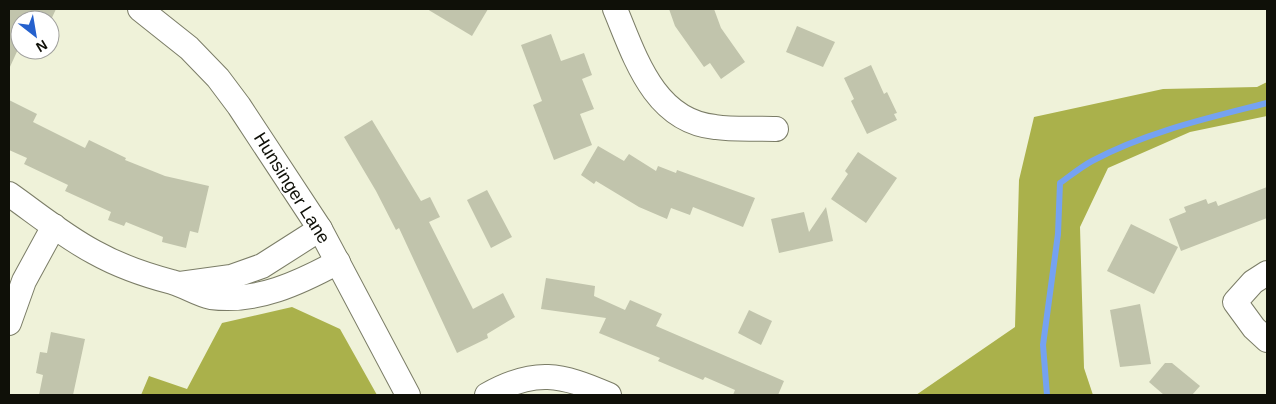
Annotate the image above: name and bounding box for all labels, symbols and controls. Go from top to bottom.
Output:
north arrow [10,10,60,60]
text: N [33,37,50,56]
street label: Hunsinger Lane [250,129,334,247]

